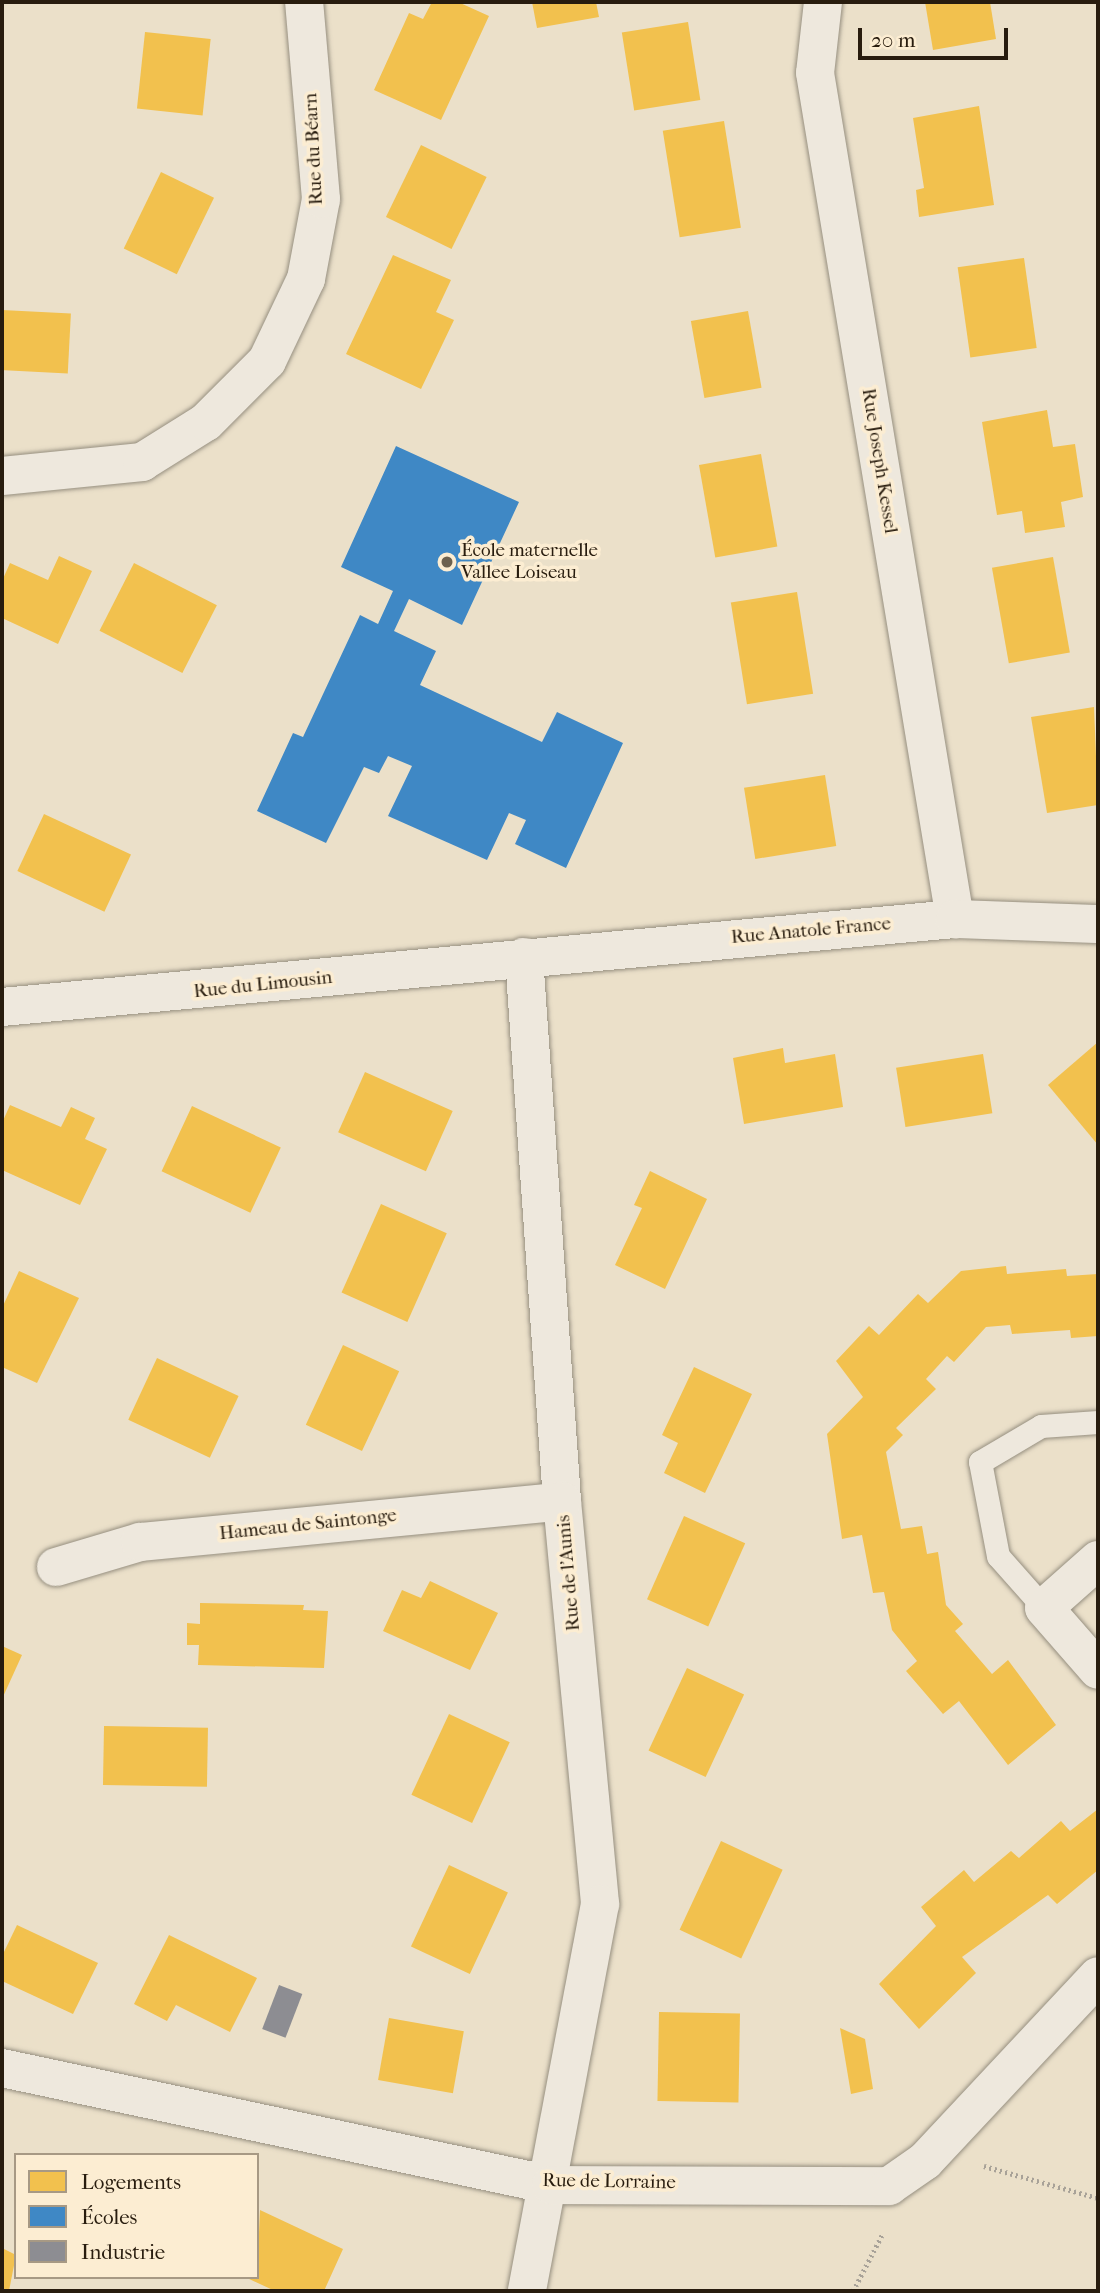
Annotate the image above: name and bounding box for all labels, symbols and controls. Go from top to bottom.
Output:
scale bar [862,14,1012,58]
text: 20 m [871,28,915,52]
street label: Rue du Béarn [300,92,328,206]
street label: Rue Joseph Kessel [856,387,902,535]
place label: École maternelle Vallee Loiseau [461,540,598,584]
marker: École maternelle Vallee Loiseau [439,554,455,570]
street label: Rue Anatole France [730,913,892,949]
street label: Rue du Limousin [193,966,333,1004]
street label: Hameau de Saintonge [218,1504,398,1546]
street label: Rue de l'Aunis [553,1514,585,1632]
legend [14,2153,259,2279]
street label: Rue de Lorraine [542,2169,676,2195]
text: Logements [81,2170,181,2194]
text: Écoles [81,2205,137,2229]
text: Industrie [81,2240,165,2264]

